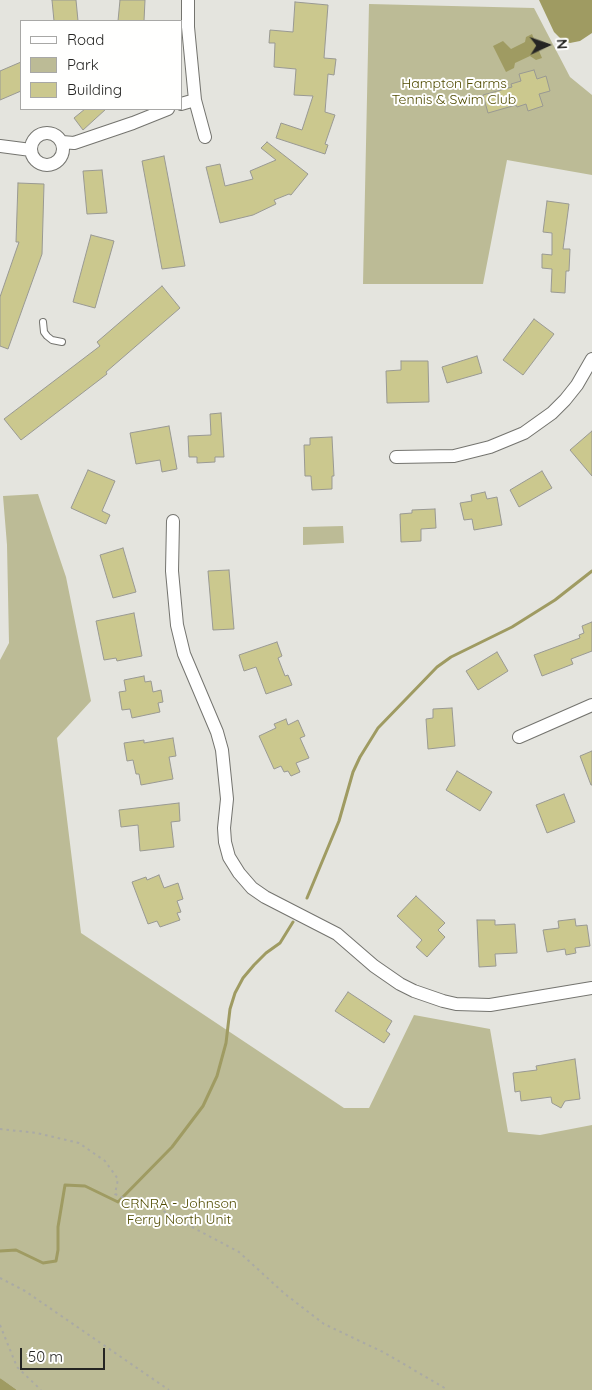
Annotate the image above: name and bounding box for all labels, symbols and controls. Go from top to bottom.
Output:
legend [20,20,182,110]
north arrow [522,20,572,70]
text: Road [67,30,104,49]
text: N [553,39,571,50]
text: Park [67,55,99,74]
park label: Hampton Farms Tennis & Swim Club [392,76,516,108]
text: Building [67,80,122,99]
park label: CRNRA - Johnson Ferry North Unit [121,1196,237,1228]
scale bar [22,1338,108,1370]
text: 50 m [28,1347,63,1366]

